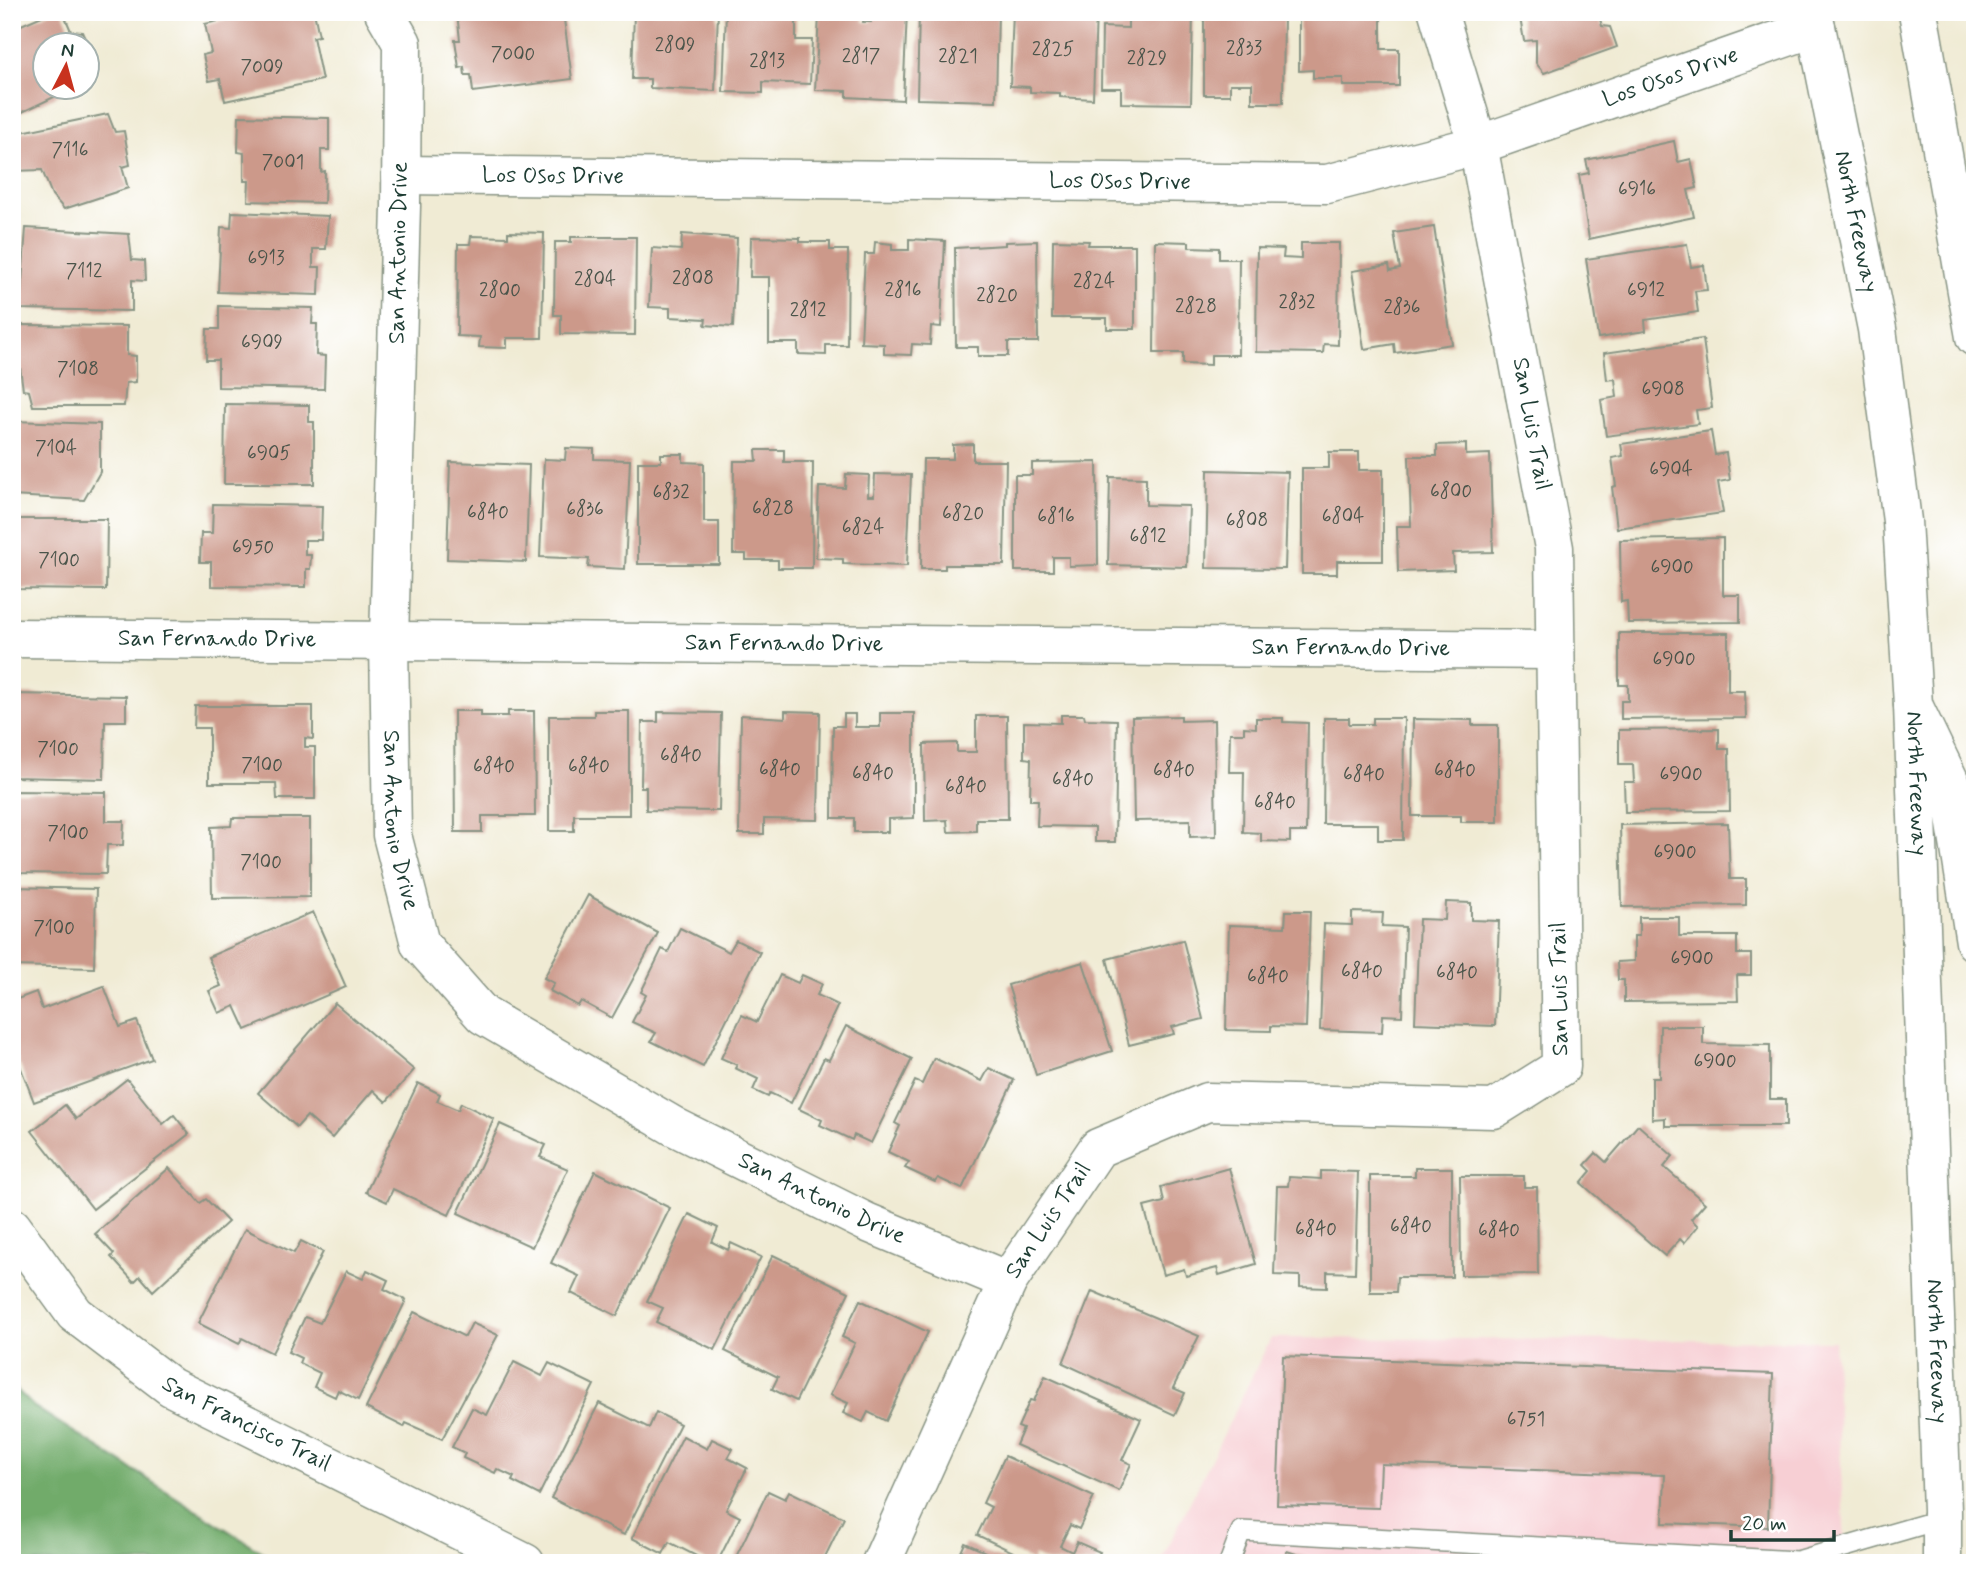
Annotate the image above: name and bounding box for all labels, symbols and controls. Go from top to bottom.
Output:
north arrow [32,32,102,102]
house number: 2809 [655,33,695,58]
house number: 2833 [1226,36,1262,61]
text: N [60,37,75,64]
house number: 2825 [1032,37,1074,62]
street label: Los Osos Drive [1599,40,1742,115]
house number: 7000 [491,42,535,67]
house number: 2817 [842,44,880,69]
house number: 2821 [938,44,978,69]
house number: 2829 [1127,46,1167,71]
house number: 2813 [749,49,785,74]
house number: 7009 [240,55,284,80]
house number: 7116 [52,138,88,163]
street label: North Freeway [1826,148,1884,296]
house number: 7001 [262,150,304,175]
street label: Los Osos Drive [482,161,624,192]
street label: San Antonio Drive [382,162,416,344]
street label: Los Osos Drive [1049,166,1191,198]
house number: 6916 [1618,177,1656,202]
house number: 6913 [247,246,285,271]
house number: 7112 [66,259,102,284]
house number: 2808 [672,266,714,291]
house number: 2804 [574,267,616,292]
house number: 2824 [1073,269,1115,294]
house number: 2800 [479,278,521,303]
house number: 2816 [885,278,921,303]
house number: 6912 [1627,278,1665,303]
house number: 2820 [976,283,1018,308]
house number: 2832 [1279,290,1315,315]
house number: 2828 [1175,294,1217,319]
house number: 2836 [1383,295,1421,320]
house number: 2812 [790,298,826,323]
house number: 6909 [241,330,283,355]
street label: San Luis Trail [1505,355,1557,493]
house number: 7108 [57,357,99,382]
house number: 6908 [1641,377,1685,402]
house number: 7104 [35,436,77,461]
house number: 6905 [247,441,291,466]
house number: 6904 [1649,457,1693,482]
house number: 6800 [1430,479,1472,504]
house number: 6832 [652,480,690,505]
house number: 6828 [752,496,794,521]
house number: 6836 [566,497,604,522]
house number: 6840 [467,500,509,525]
house number: 6820 [942,501,984,526]
house number: 6816 [1037,504,1075,529]
house number: 6804 [1322,504,1364,529]
house number: 6808 [1226,508,1268,533]
house number: 6824 [842,515,884,540]
house number: 6812 [1130,524,1166,549]
house number: 6950 [232,535,274,560]
house number: 7100 [38,548,80,573]
house number: 6900 [1650,555,1694,580]
street label: San Fernando Drive [118,624,317,655]
street label: San Fernando Drive [685,628,884,660]
street label: San Fernando Drive [1252,633,1451,664]
house number: 6900 [1652,647,1696,672]
street label: North Freeway [1898,711,1933,856]
street label: San Antonio Drive [375,730,426,913]
house number: 7100 [37,737,79,762]
house number: 6840 [660,743,702,768]
house number: 7100 [241,753,283,778]
house number: 6840 [473,754,515,779]
house number: 6840 [568,754,610,779]
house number: 6840 [759,757,801,782]
house number: 6840 [1153,758,1195,783]
house number: 6840 [1434,758,1476,783]
house number: 6840 [852,761,894,786]
house number: 6840 [1343,762,1385,787]
house number: 6900 [1659,762,1703,787]
house number: 6840 [1052,767,1094,792]
house number: 6840 [945,774,987,799]
house number: 6840 [1254,790,1296,815]
house number: 7100 [47,821,89,846]
house number: 6900 [1653,840,1697,865]
house number: 7100 [240,850,282,875]
house number: 7100 [33,916,75,941]
street label: San Luis Trail [1544,922,1576,1056]
house number: 6900 [1670,946,1714,971]
house number: 6840 [1341,959,1383,984]
house number: 6840 [1436,960,1478,985]
house number: 6840 [1247,964,1289,989]
house number: 6900 [1693,1049,1737,1074]
street label: San Antonio Drive [733,1146,910,1252]
street label: San Luis Trail [999,1157,1099,1285]
house number: 6840 [1390,1214,1432,1239]
house number: 6840 [1295,1217,1337,1242]
house number: 6840 [1478,1218,1520,1243]
street label: North Freeway [1919,1279,1954,1424]
street label: San Francisco Trail [155,1370,336,1479]
house number: 6751 [1507,1407,1545,1432]
scale bar [1731,1498,1835,1542]
text: 20 m [1742,1510,1787,1538]

